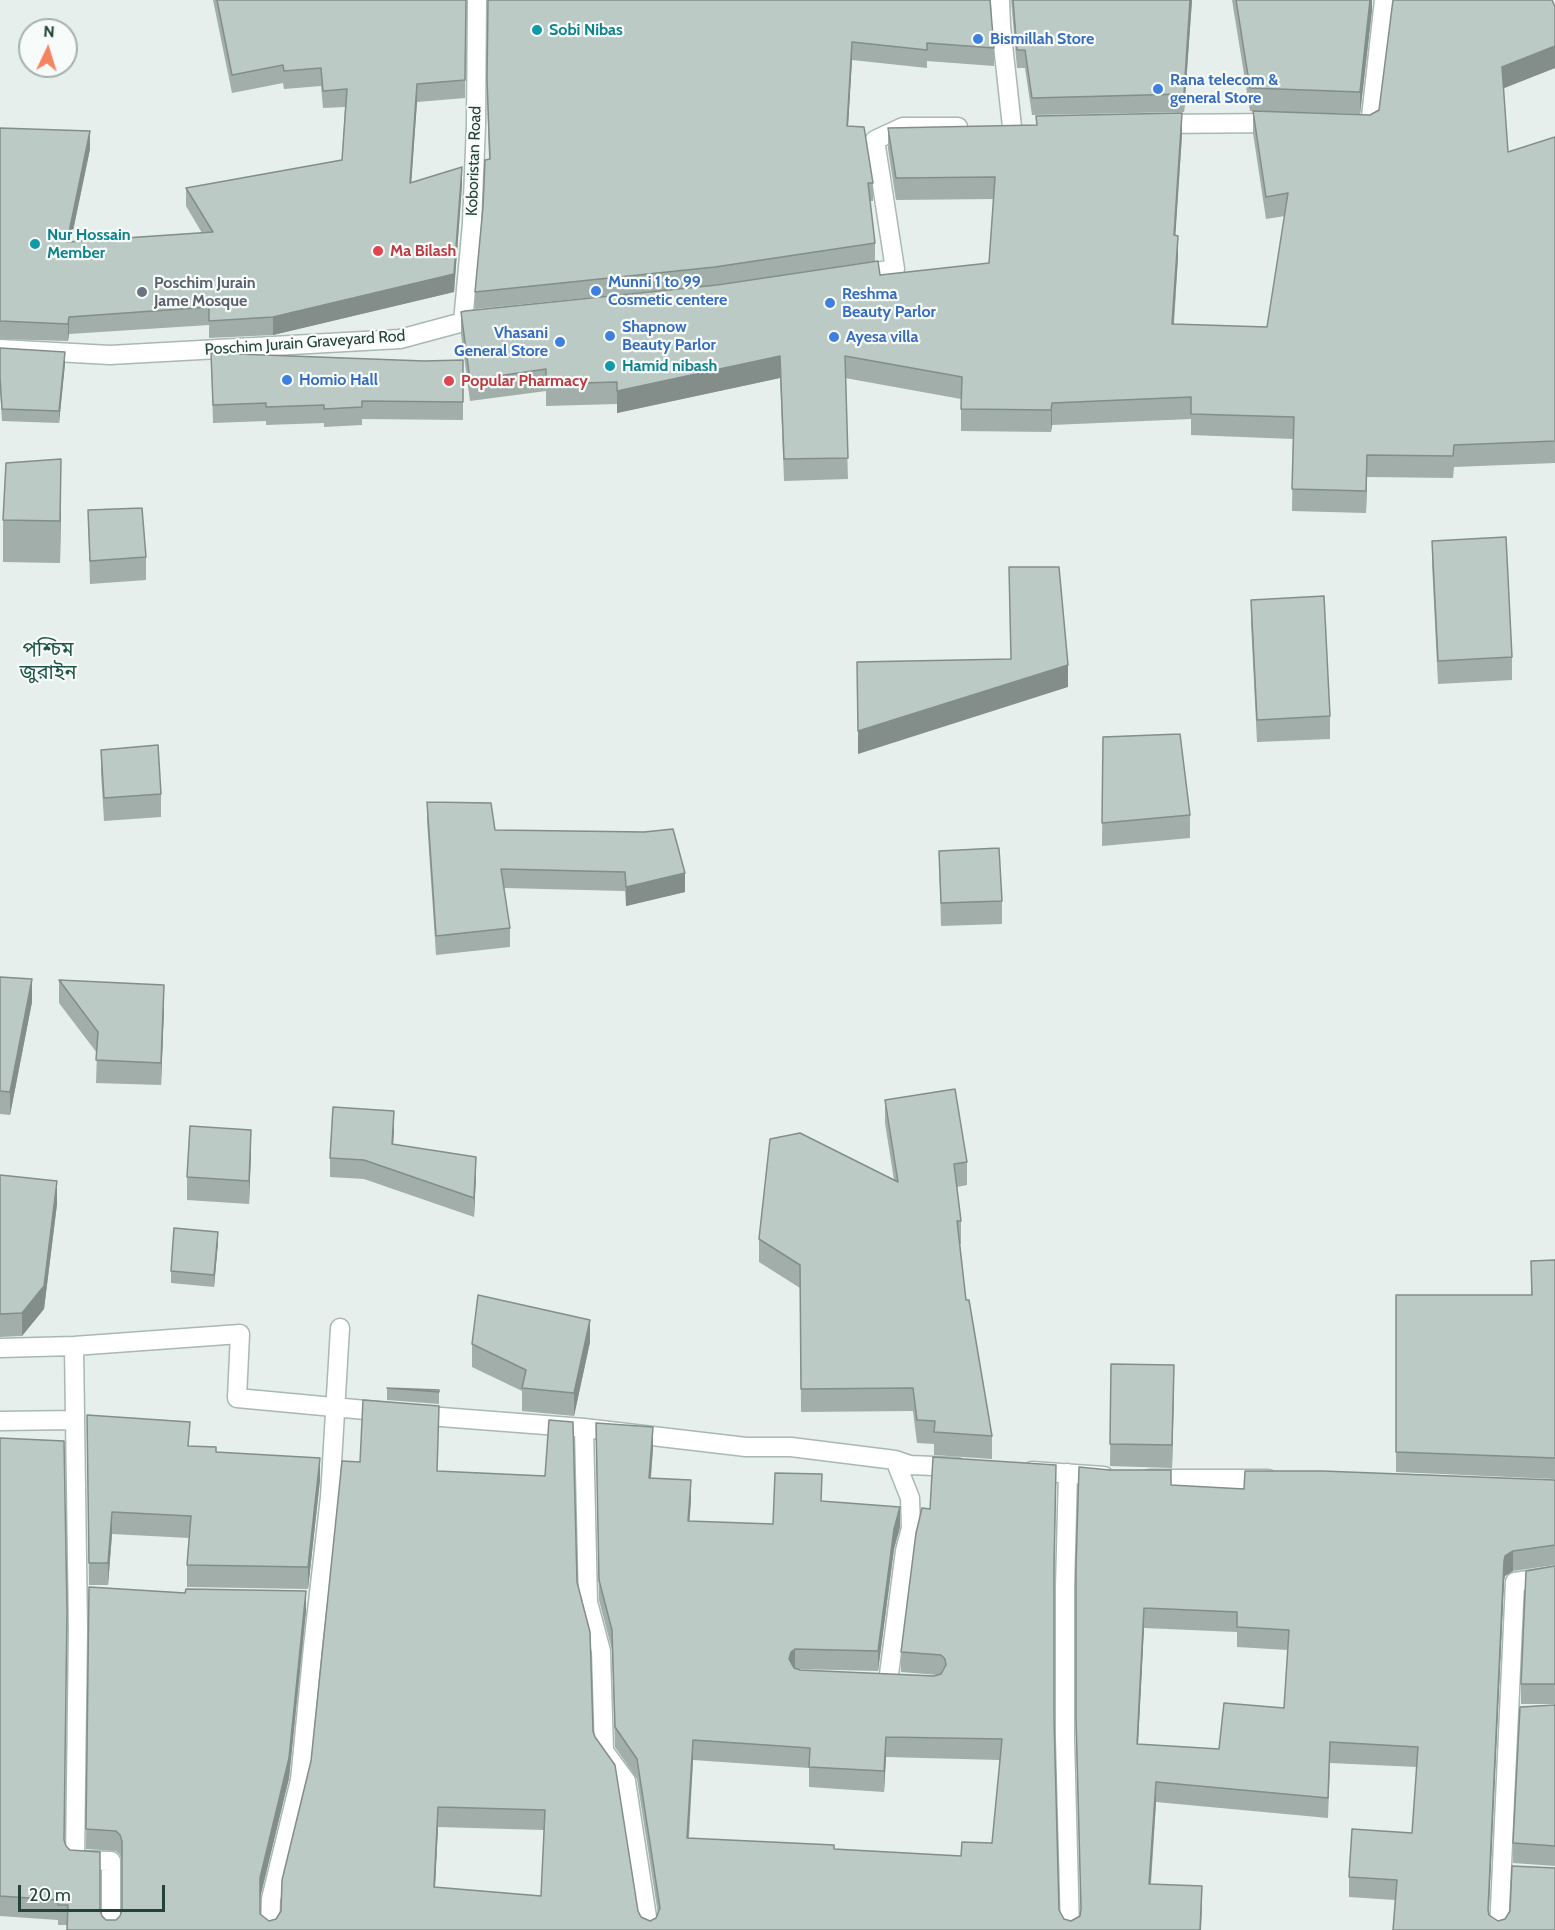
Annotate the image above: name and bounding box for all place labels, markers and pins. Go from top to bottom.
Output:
place label: Sobi Nibas [549,20,623,40]
marker: Sobi Nibas [530,23,544,37]
place label: Bismillah Store [990,29,1094,49]
marker: Bismillah Store [971,32,985,46]
place label: Rana telecom & general Store [1170,70,1278,108]
marker: Rana telecom & general Store [1151,82,1165,96]
place label: Nur Hossain Member [47,225,131,263]
marker: Nur Hossain Member [28,237,42,251]
place label: Ma Bilash [390,241,456,261]
marker: Ma Bilash [371,244,385,258]
place label: Munni 1 to 99 Cosmetic centere [608,272,727,310]
place label: Poschim Jurain Jame Mosque [154,273,256,311]
marker: Munni 1 to 99 Cosmetic centere [589,284,603,298]
place label: Reshma Beauty Parlor [842,284,936,322]
marker: Poschim Jurain Jame Mosque [135,285,149,299]
marker: Reshma Beauty Parlor [823,296,837,310]
place label: Shapnow Beauty Parlor [622,317,716,355]
place label: Vhasani General Store [454,323,548,361]
place label: Ayesa villa [846,327,919,347]
marker: Shapnow Beauty Parlor [603,329,617,343]
marker: Ayesa villa [827,330,841,344]
marker: Vhasani General Store [553,335,567,349]
place label: Hamid nibash [622,356,717,376]
marker: Hamid nibash [603,359,617,373]
place label: Homio Hall [299,370,378,390]
place label: Popular Pharmacy [461,371,588,391]
marker: Homio Hall [280,373,294,387]
marker: Popular Pharmacy [442,374,456,388]

